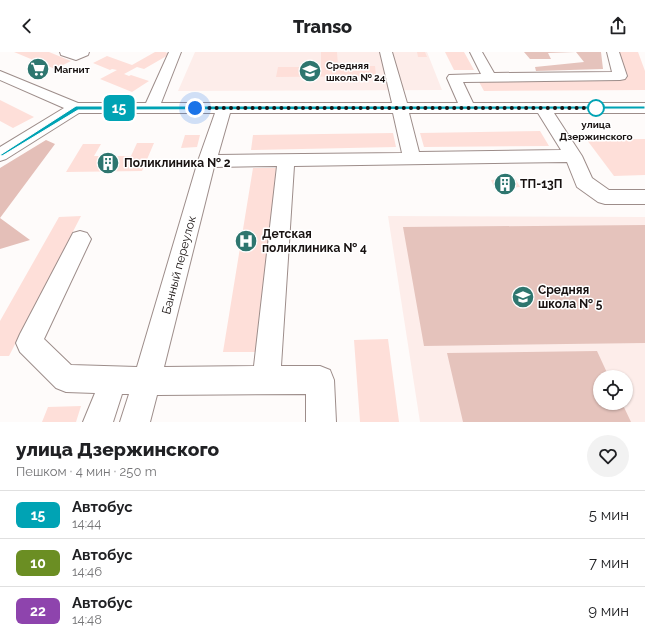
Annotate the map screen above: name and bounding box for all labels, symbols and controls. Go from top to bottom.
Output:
icon: back [16,15,38,37]
icon: share [607,15,629,37]
text: Transo [293,16,352,37]
supermarket icon: Магнит [25,56,51,82]
school or university icon: Средняя школа № 24 [297,58,323,84]
place label: Средняя школа № 24 [326,60,386,83]
place label: Магнит [54,64,90,75]
line badge: 15 [101,95,137,121]
your location [185,98,205,118]
marker: улица Дзержинского [587,99,605,117]
text: 15 [112,100,126,116]
place label: улица Дзержинского [559,119,633,142]
building icon: Поликлиника № 2 [95,150,121,176]
place label: Поликлиника № 2 [124,156,231,170]
building icon: ТП-13П [492,171,518,197]
place label: ТП-13П [520,177,563,191]
street label: Банный переулок [159,214,199,316]
place label: Детская поликлиника № 4 [262,227,367,255]
hospital icon: Детская поликлиника № 4 [233,228,259,254]
place label: Средняя школа № 5 [538,283,603,311]
school or university icon: Средняя школа № 5 [510,284,536,310]
map controls [593,370,633,410]
button: locate [593,370,633,410]
button: heart [587,435,629,477]
text: улица Дзержинского [16,438,219,460]
text: Пешком · 4 мин · 250 m [16,464,157,479]
text: Автобус [72,498,133,516]
text: 5 мин [589,506,629,524]
text: 15 [31,507,45,523]
text: 14:44 [72,516,101,531]
text: Автобус [72,546,133,564]
text: 7 мин [589,554,629,572]
text: 10 [30,555,46,571]
text: 14:46 [72,564,102,579]
text: Автобус [72,594,133,612]
text: 9 мин [588,602,629,620]
text: 22 [30,603,46,619]
text: 14:48 [72,612,102,627]

